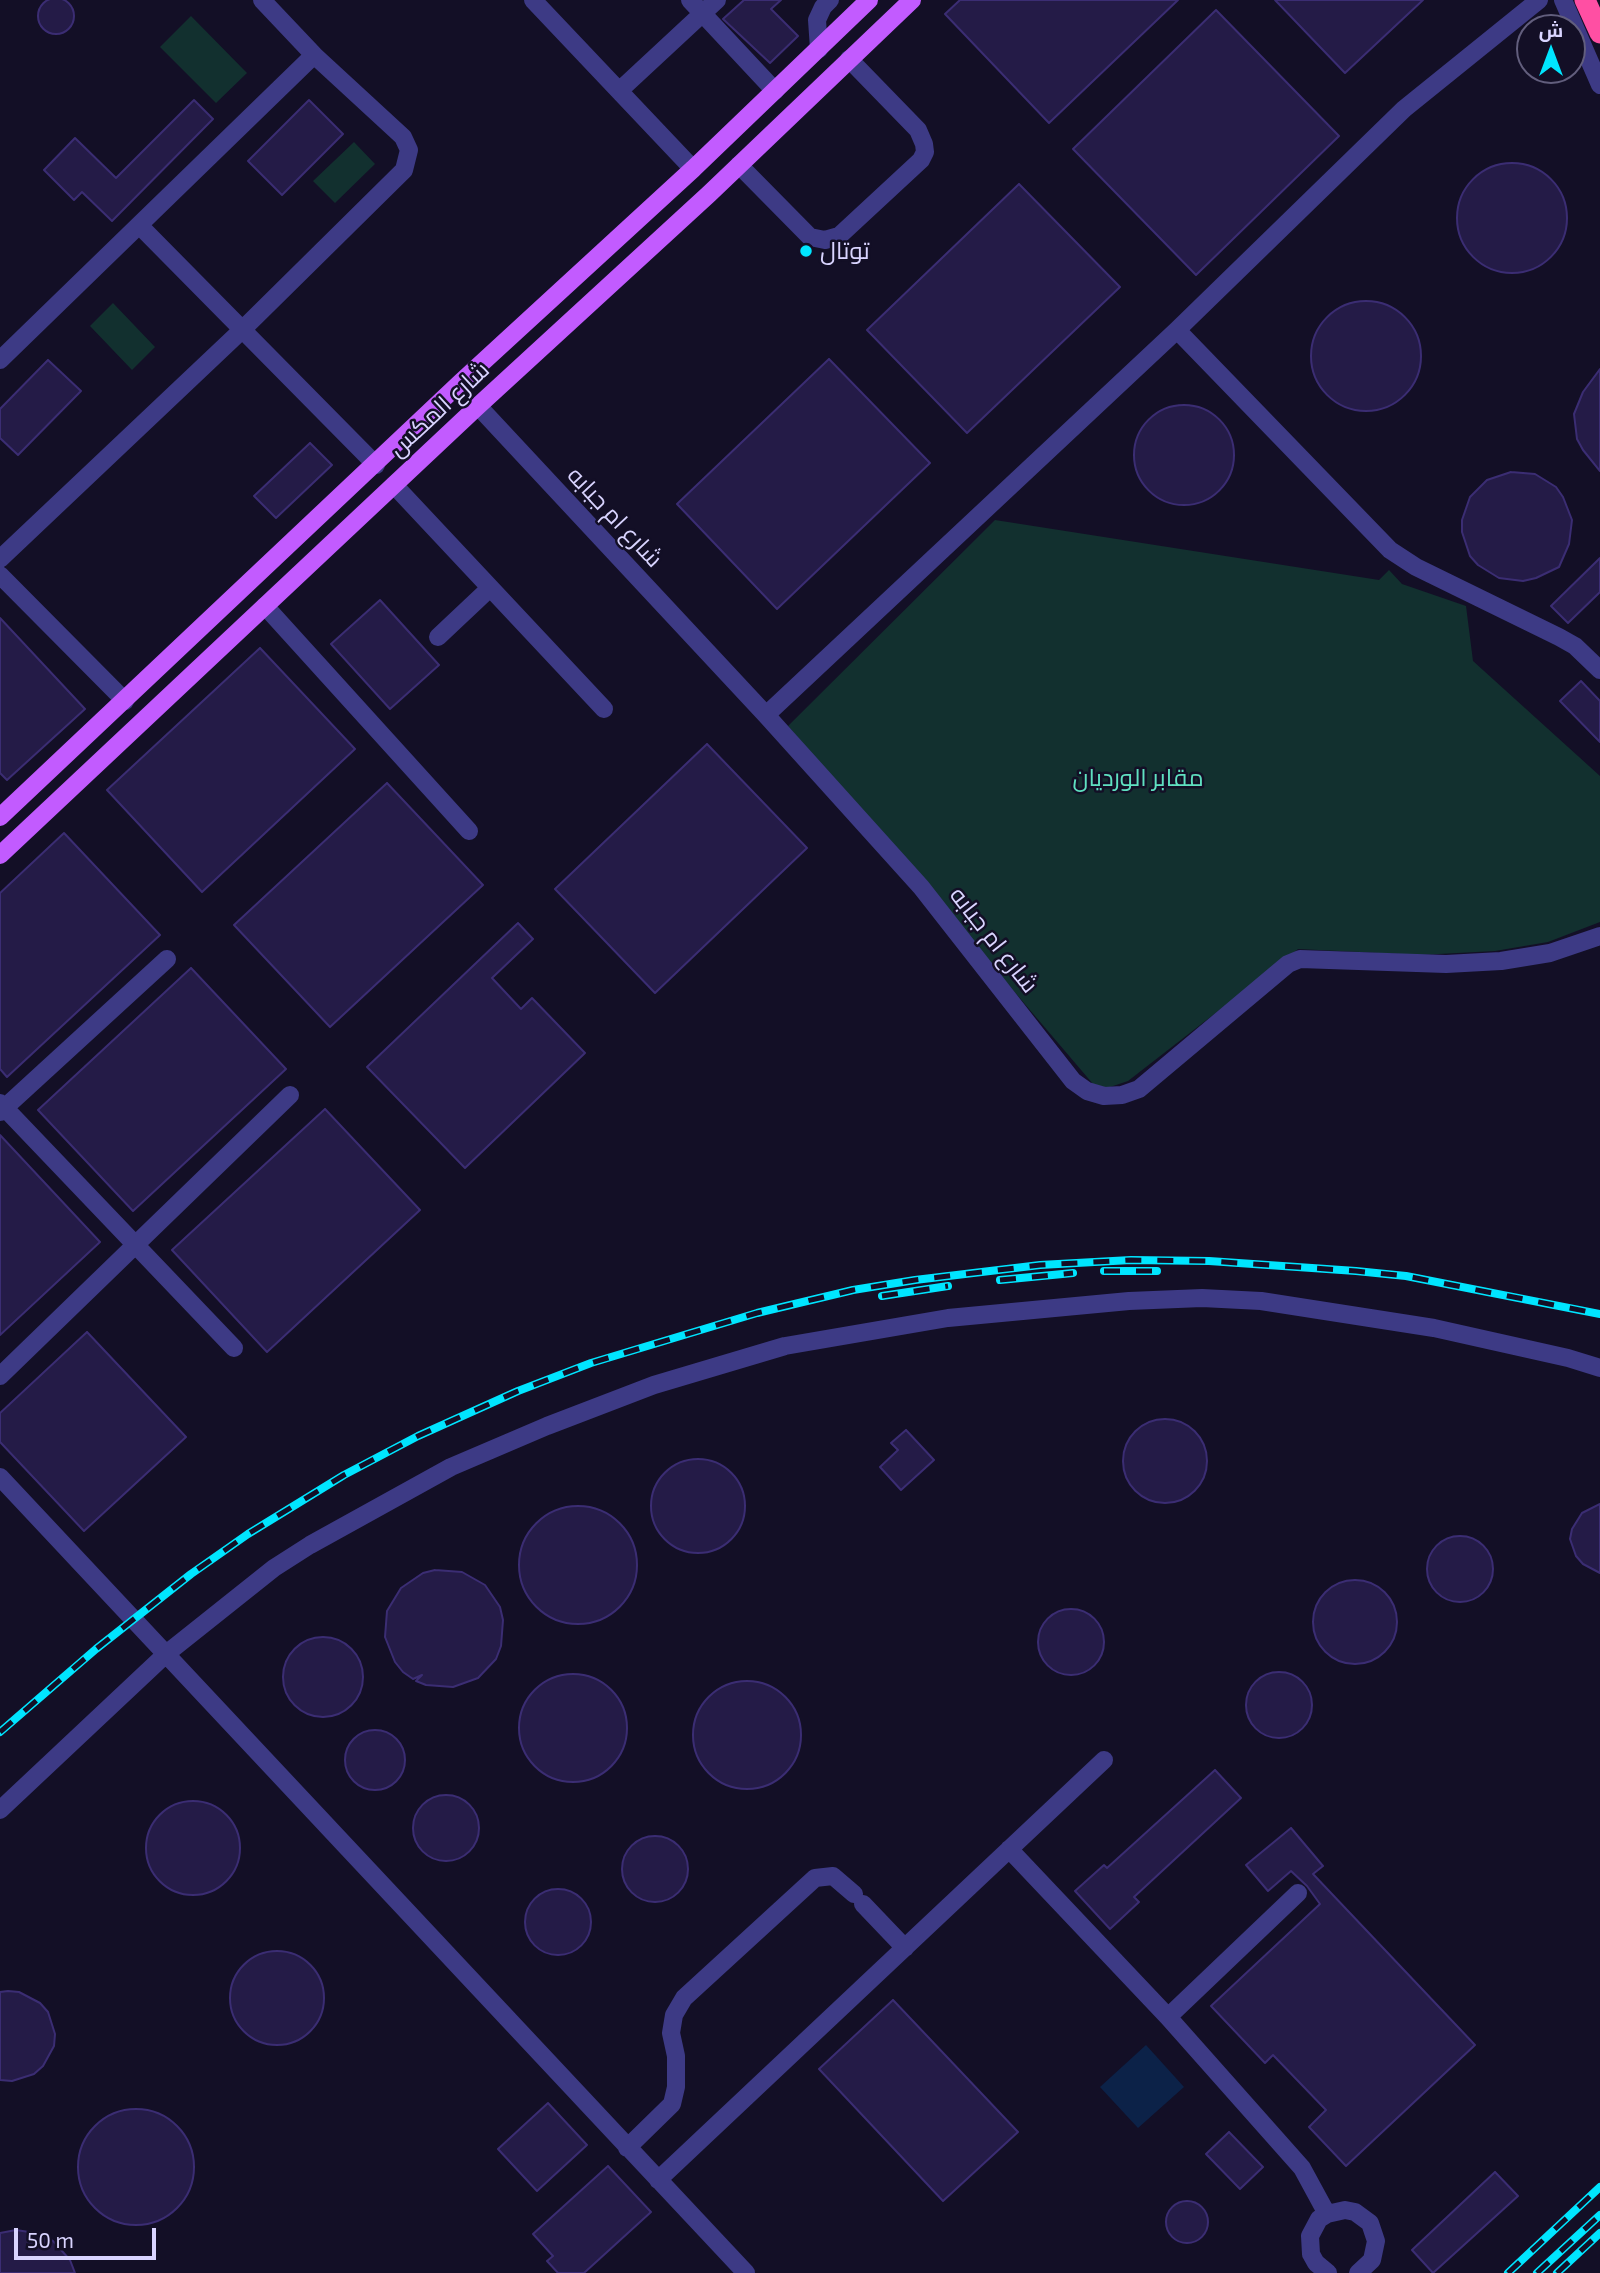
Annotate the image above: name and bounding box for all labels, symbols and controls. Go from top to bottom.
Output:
north arrow [1516,14,1586,84]
text: ش [1539,18,1563,41]
place label: توتال [820,237,870,265]
marker: توتال [798,243,814,259]
street label: شارع المكس [383,355,495,463]
street label: شارع ام جبابه [561,461,669,573]
park label: مقابر الورديان [1072,764,1204,792]
street label: شارع ام جبابه [944,881,1044,999]
scale bar [18,2214,159,2258]
text: 50 m [27,2227,74,2252]

